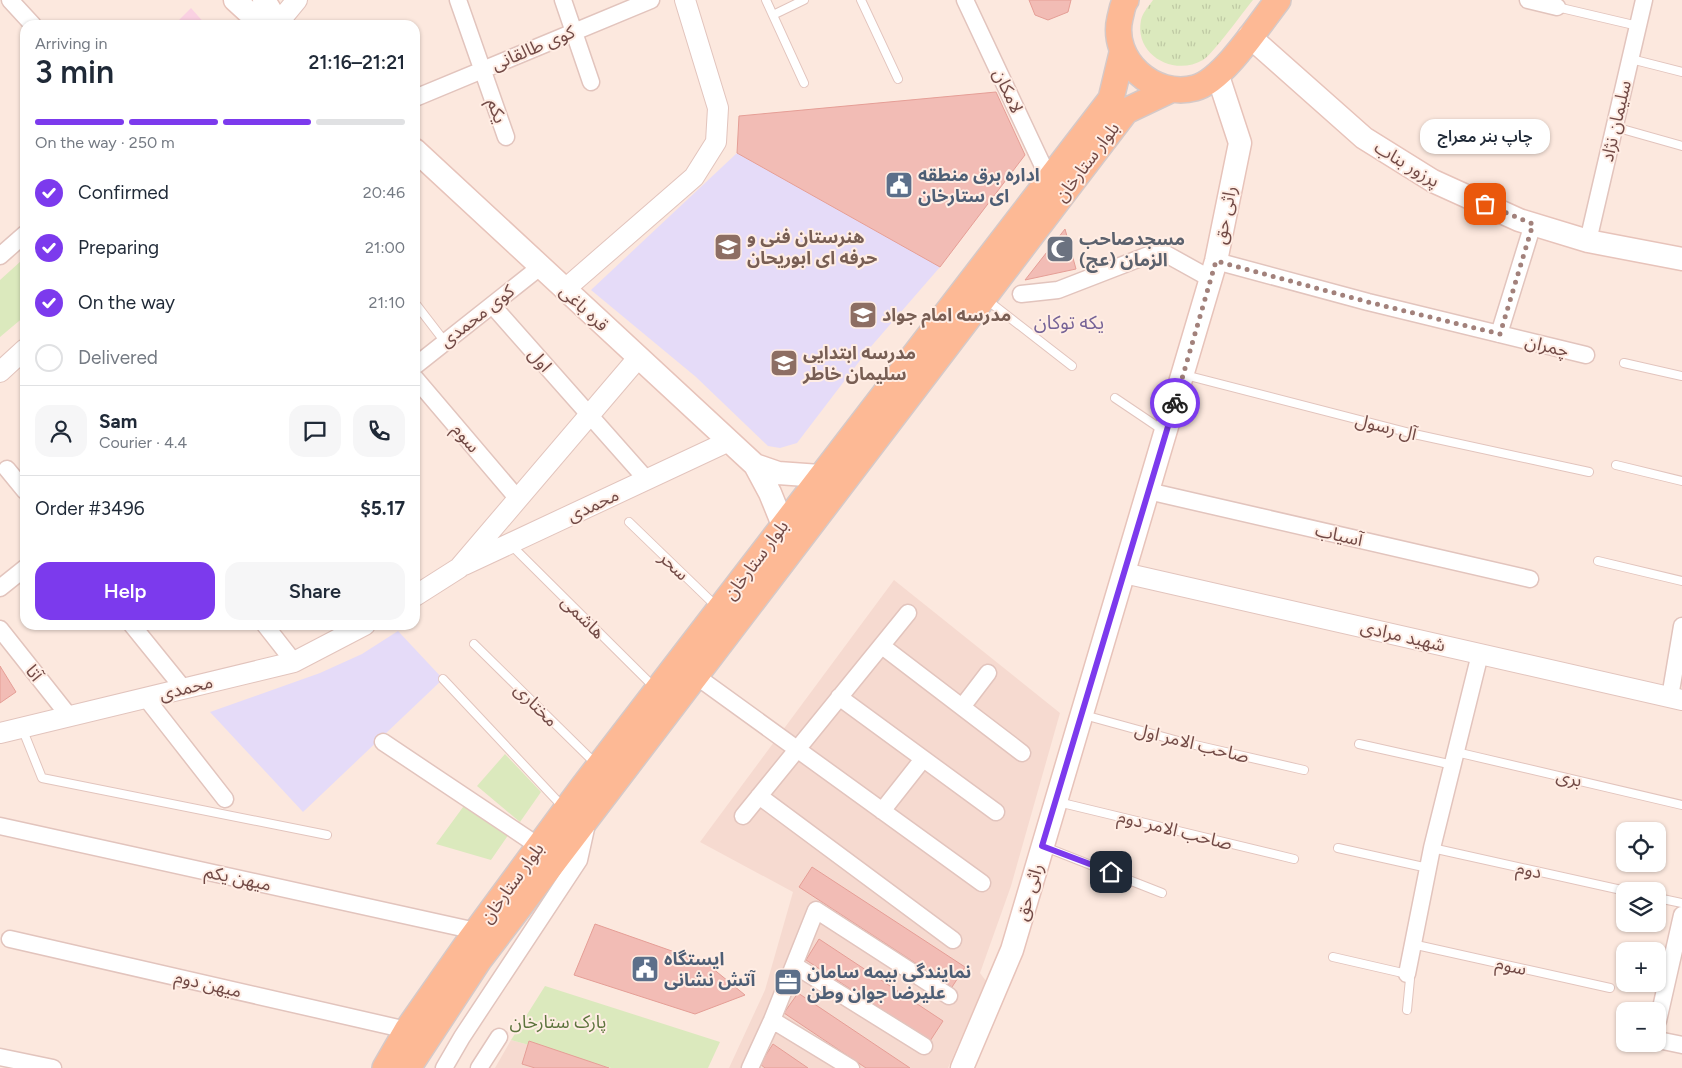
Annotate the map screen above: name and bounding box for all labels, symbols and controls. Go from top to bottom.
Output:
street label: کوی طالقانی [488,20,579,75]
text: Arriving in [35,34,107,53]
text: 21:16–21:21 [309,51,405,74]
text: 3 min [35,53,114,91]
street label: لامکان [988,65,1028,117]
street label: سلیمان نژاد [1596,78,1636,164]
street label: یکم [481,96,511,127]
street label: بلوار ستارخان [1050,118,1124,206]
callout: چاپ بنر معراج [1420,119,1550,154]
text: چاپ بنر معراج [1437,127,1533,146]
text: On the way · 250 m [35,133,175,152]
street label: پرزور بناب [1370,136,1444,192]
place label: اداره برق منطقه ای ستارخان [918,164,1040,207]
public building icon: اداره برق منطقه ای ستارخان [884,170,914,200]
icon: check [35,179,63,207]
text: Confirmed [78,181,169,204]
text: 20:46 [363,183,405,202]
pin [1464,183,1506,225]
street label: راثی حق [1209,184,1241,246]
icon: bag [1471,190,1499,218]
place label: هنرستان فنی و حرفه ای ابوریحان [747,226,877,269]
place label: مسجدصاحب الزمان (عج) [1079,228,1185,273]
school or university icon: هنرستان فنی و حرفه ای ابوریحان [713,232,743,262]
icon: check [35,234,63,262]
mosque icon: مسجدصاحب الزمان (عج) [1045,234,1075,264]
text: Preparing [78,236,159,259]
text: 21:00 [365,238,405,257]
street label: کوی محمدی [435,280,519,352]
street label: قره باغی [555,280,613,336]
icon: check [35,289,63,317]
text: On the way [78,291,175,314]
text: 21:10 [369,293,405,312]
school or university icon: مدرسه امام جواد [848,300,878,330]
place label: مدرسه امام جواد [882,304,1011,328]
district label: یکه توکان [1034,311,1104,334]
street label: چمران [1523,330,1571,362]
place label: مدرسه ابتدایی سلیمان خاطر [802,342,916,385]
street label: اول [524,343,556,377]
text: Delivered [78,346,158,369]
school or university icon: مدرسه ابتدایی سلیمان خاطر [769,348,799,378]
courier [1150,378,1200,428]
icon: bike [1161,389,1189,417]
button: person [35,405,87,457]
button: chat [289,405,341,457]
button: phone [353,405,405,457]
street label: آل رسول [1353,409,1420,445]
text: Sam [99,410,137,433]
street label: سوم [445,419,484,459]
text: Courier · 4.4 [99,433,187,452]
street label: محمدی [564,483,622,527]
text: Order #3496 [35,497,144,520]
text: $5.17 [360,497,405,520]
street label: بلوار ستارخان [719,516,793,604]
street label: آسیاب [1313,519,1366,551]
street label: سحر [654,546,693,585]
button: Help [35,562,215,620]
button: Share [225,562,405,620]
street label: هاشمی [556,590,610,644]
street label: شهید مرادی [1358,616,1448,656]
street label: آتا [21,660,48,686]
street label: محمدی [157,671,215,705]
street label: مختاری [509,678,563,732]
street label: صاحب الامر اول [1133,718,1251,768]
street label: بری [1554,764,1584,792]
street label: صاحب الامر دوم [1115,805,1235,858]
map controls [1616,822,1666,1052]
button: locate [1616,822,1666,872]
street label: بلوار ستارخان [475,838,549,928]
pin [1090,851,1132,893]
street label: دوم [1514,857,1544,886]
icon: home [1097,858,1125,886]
street label: میهن یکم [202,860,273,898]
street label: راثی حق [1010,861,1048,923]
button: layers [1616,882,1666,932]
button: + [1616,942,1666,992]
place label: ایستگاه آتش نشانی [664,948,757,991]
street label: سوم [1493,952,1529,983]
public building icon: ایستگاه آتش نشانی [630,954,660,984]
place label: نمایندگی بیمه سامان علیرضا جوان وطن [807,961,971,1004]
street label: میهن دوم [172,966,244,1005]
office icon: نمایندگی بیمه سامان علیرضا جوان وطن [773,967,803,997]
button: − [1616,1002,1666,1052]
park label: پارک ستارخان [510,1011,606,1033]

